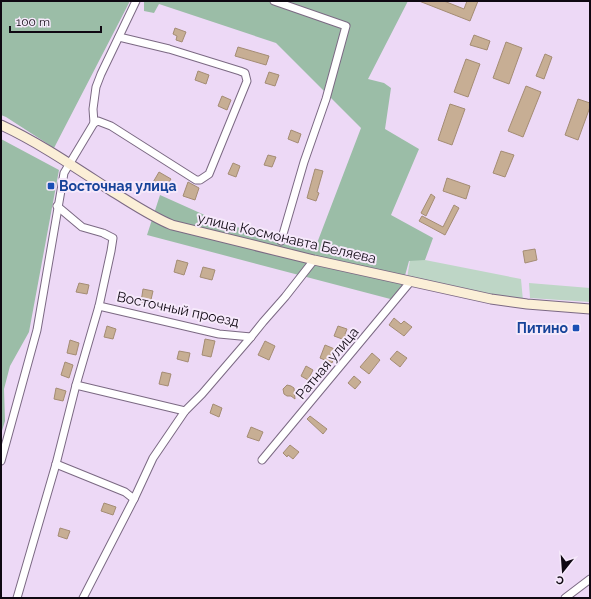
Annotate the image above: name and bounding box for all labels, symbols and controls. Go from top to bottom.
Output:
scale bar [10,8,101,34]
text: 100 m [16,15,50,29]
place label: Восточная улица [59,178,177,194]
marker: Восточная улица [46,181,56,191]
street label: улица Космонавта Беляева [196,210,378,266]
street label: Восточный проезд [115,288,241,330]
place label: Питино [517,320,569,336]
marker: Питино [571,323,581,333]
street label: Ратная улица [292,324,362,402]
north arrow [543,551,583,591]
text: С [554,573,566,587]

